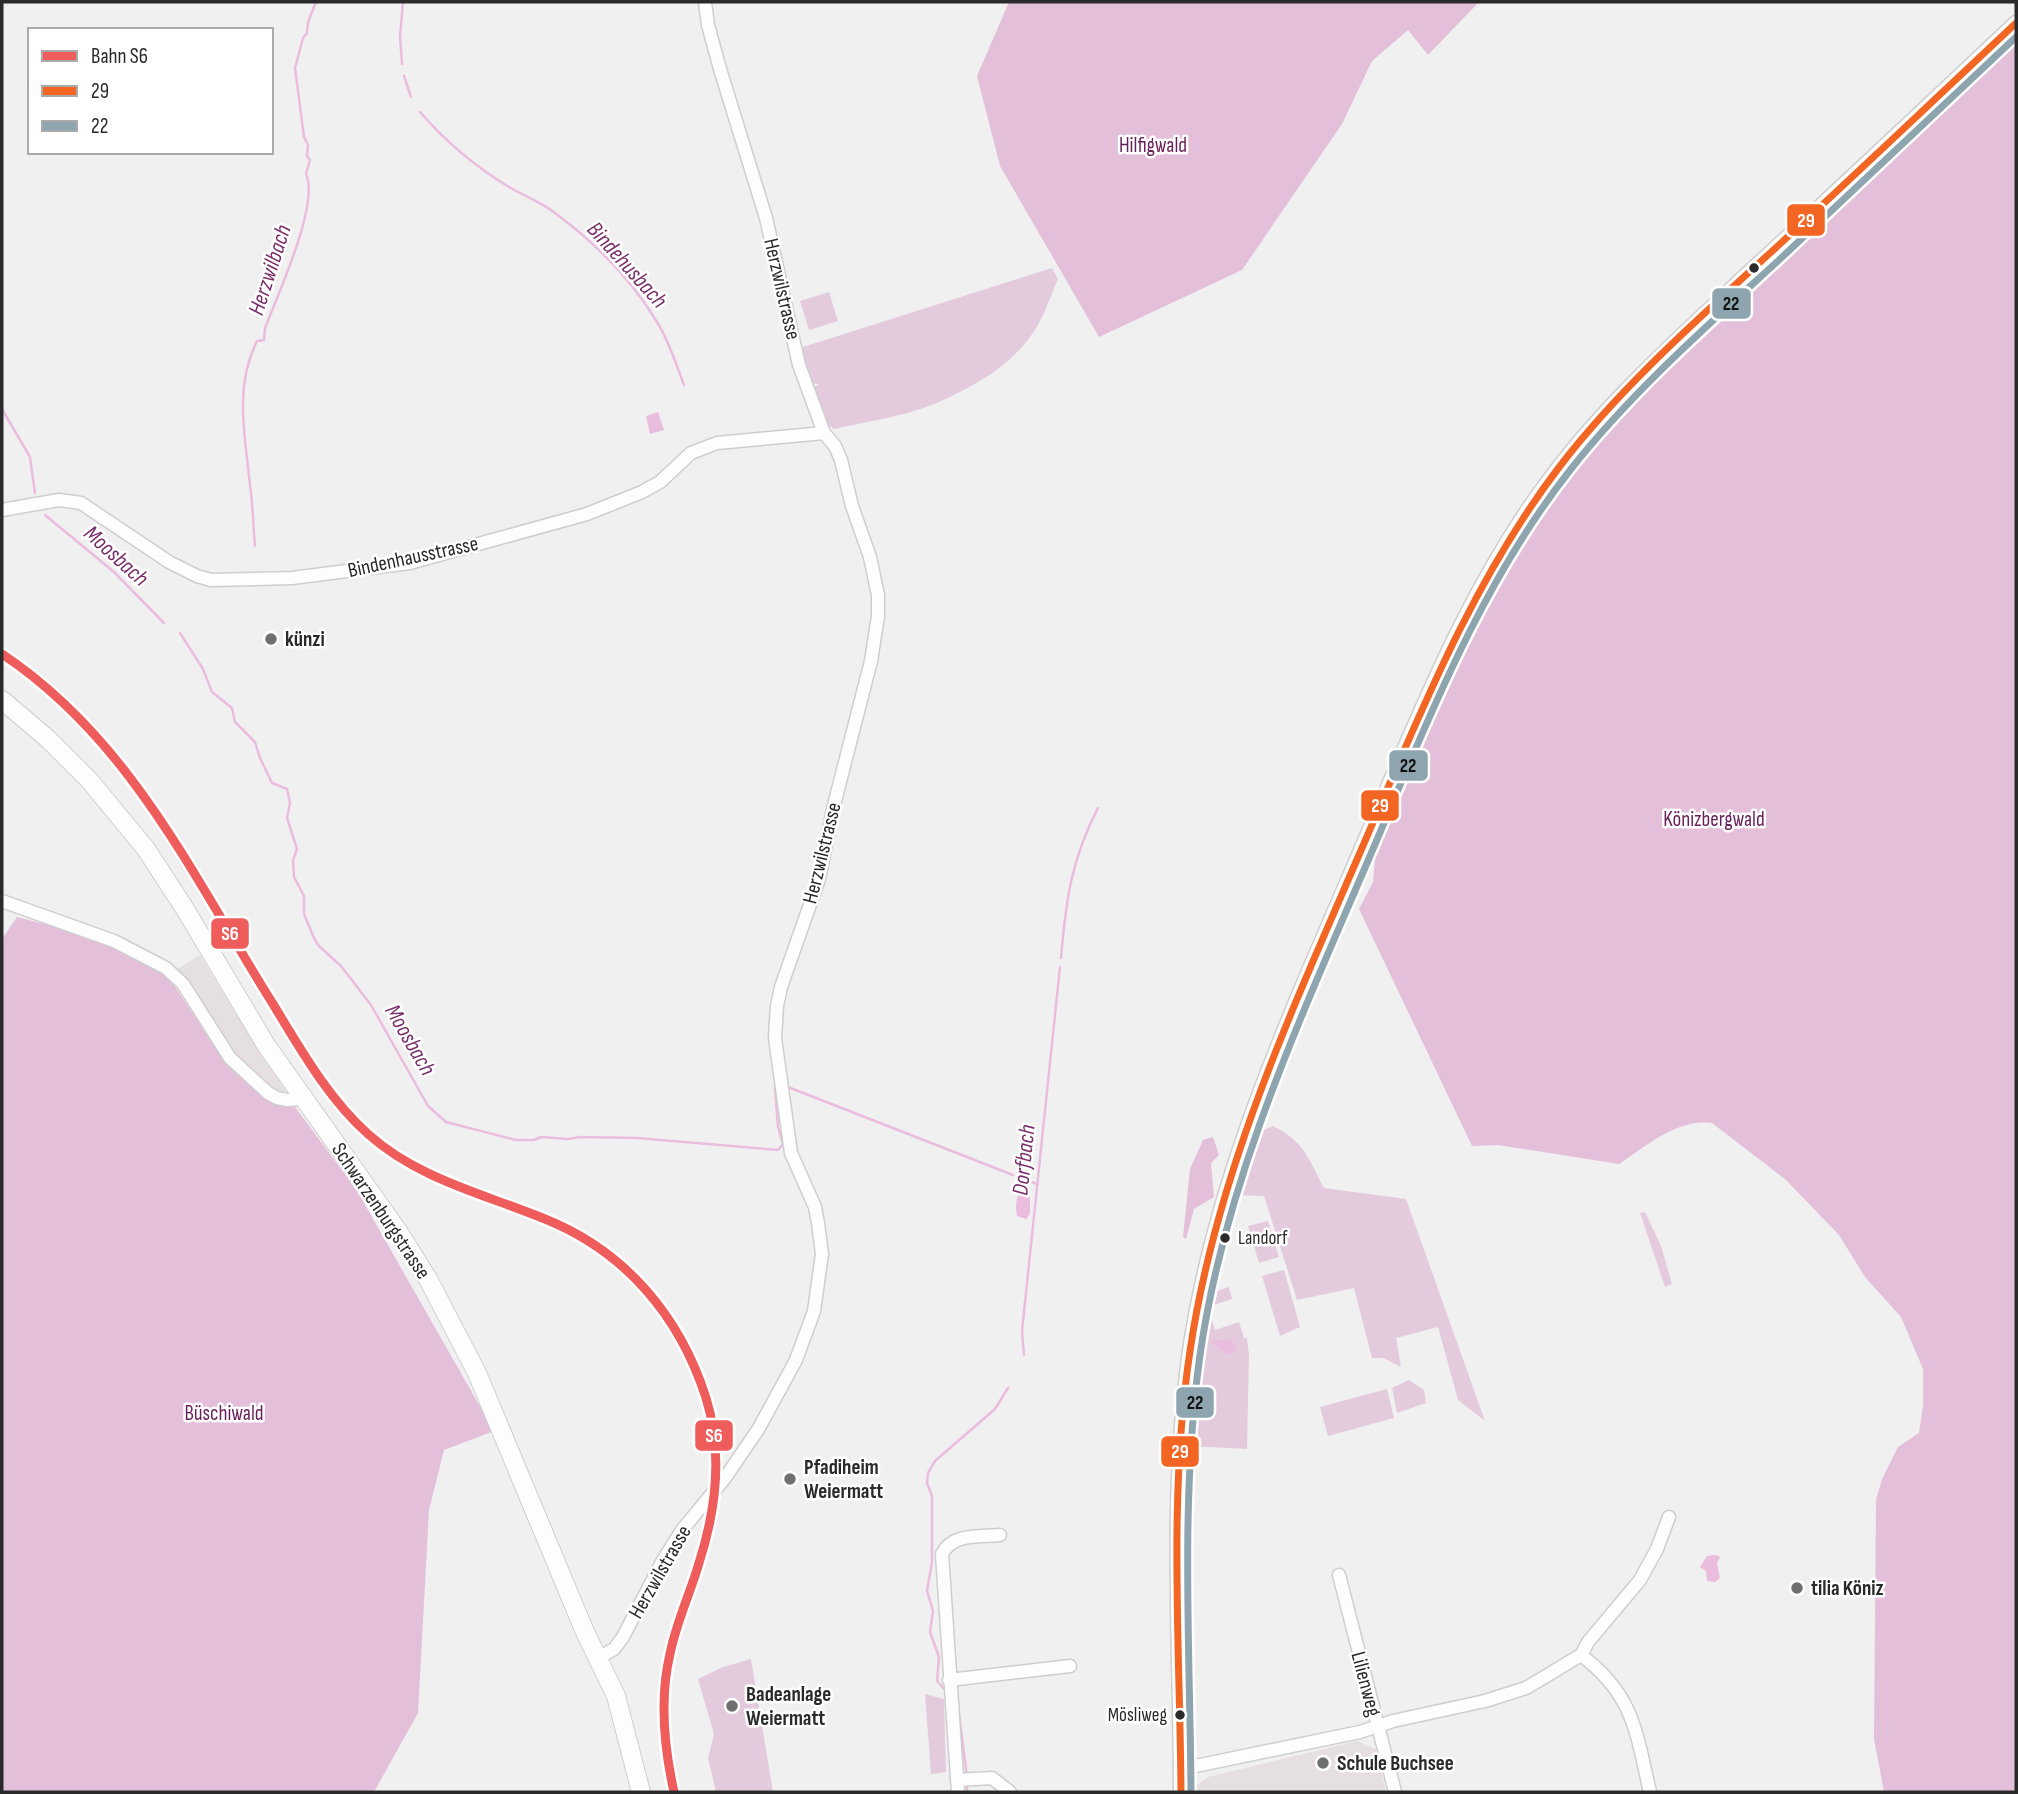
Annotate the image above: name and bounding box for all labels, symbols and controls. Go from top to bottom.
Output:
legend [28,28,273,154]
text: Bahn S6 [91,44,148,69]
text: 29 [91,79,109,104]
text: 22 [91,114,108,139]
park label: Hilfigwald [1119,133,1187,158]
line badge: 29 [1786,203,1826,237]
text: 29 [1797,210,1815,233]
water label: Bindehusbach [581,216,673,314]
water label: Herzwilbach [242,221,298,319]
street label: Herzwilstrasse [758,236,806,342]
unlabelled marker [1747,261,1761,275]
line badge: 22 [1711,287,1752,320]
text: 22 [1723,293,1739,316]
water label: Moosbach [78,520,154,593]
street label: Bindenhausstrasse [346,531,480,583]
place label: künzi [285,627,325,652]
marker: künzi [263,631,279,647]
line badge: 22 [1388,749,1429,782]
text: 22 [1400,755,1416,778]
line badge: 29 [1360,789,1400,822]
text: 29 [1371,795,1389,818]
street label: Herzwilstrasse [797,800,847,906]
park label: Könizbergwald [1663,807,1765,832]
line badge: S6 [210,917,250,950]
text: S6 [221,923,239,946]
water label: Moosbach [379,999,442,1081]
water label: Dorfbach [1006,1123,1042,1197]
street label: Schwarzenburgstrasse [326,1138,436,1284]
place label: Landorf [1238,1227,1288,1250]
marker: Landorf [1218,1231,1232,1245]
line badge: 22 [1175,1386,1215,1419]
text: 22 [1187,1392,1203,1415]
park label: Büschiwald [184,1401,264,1426]
line badge: S6 [694,1419,734,1452]
text: S6 [705,1425,723,1448]
line badge: 29 [1160,1435,1200,1468]
text: 29 [1171,1441,1189,1464]
place label: Pfadiheim Weiermatt [804,1455,883,1504]
marker: Pfadiheim Weiermatt [782,1471,798,1487]
street label: Herzwilstrasse [623,1521,697,1623]
place label: tilia Köniz [1811,1576,1884,1601]
marker: tilia Köniz [1789,1580,1805,1596]
street label: Lilienweg [1345,1649,1387,1719]
place label: Badeanlage Weiermatt [746,1682,831,1731]
marker: Badeanlage Weiermatt [724,1698,740,1714]
place label: Mösliweg [1108,1704,1167,1727]
marker: Mösliweg [1173,1708,1187,1722]
place label: Schule Buchsee [1337,1751,1454,1776]
marker: Schule Buchsee [1315,1755,1331,1771]

